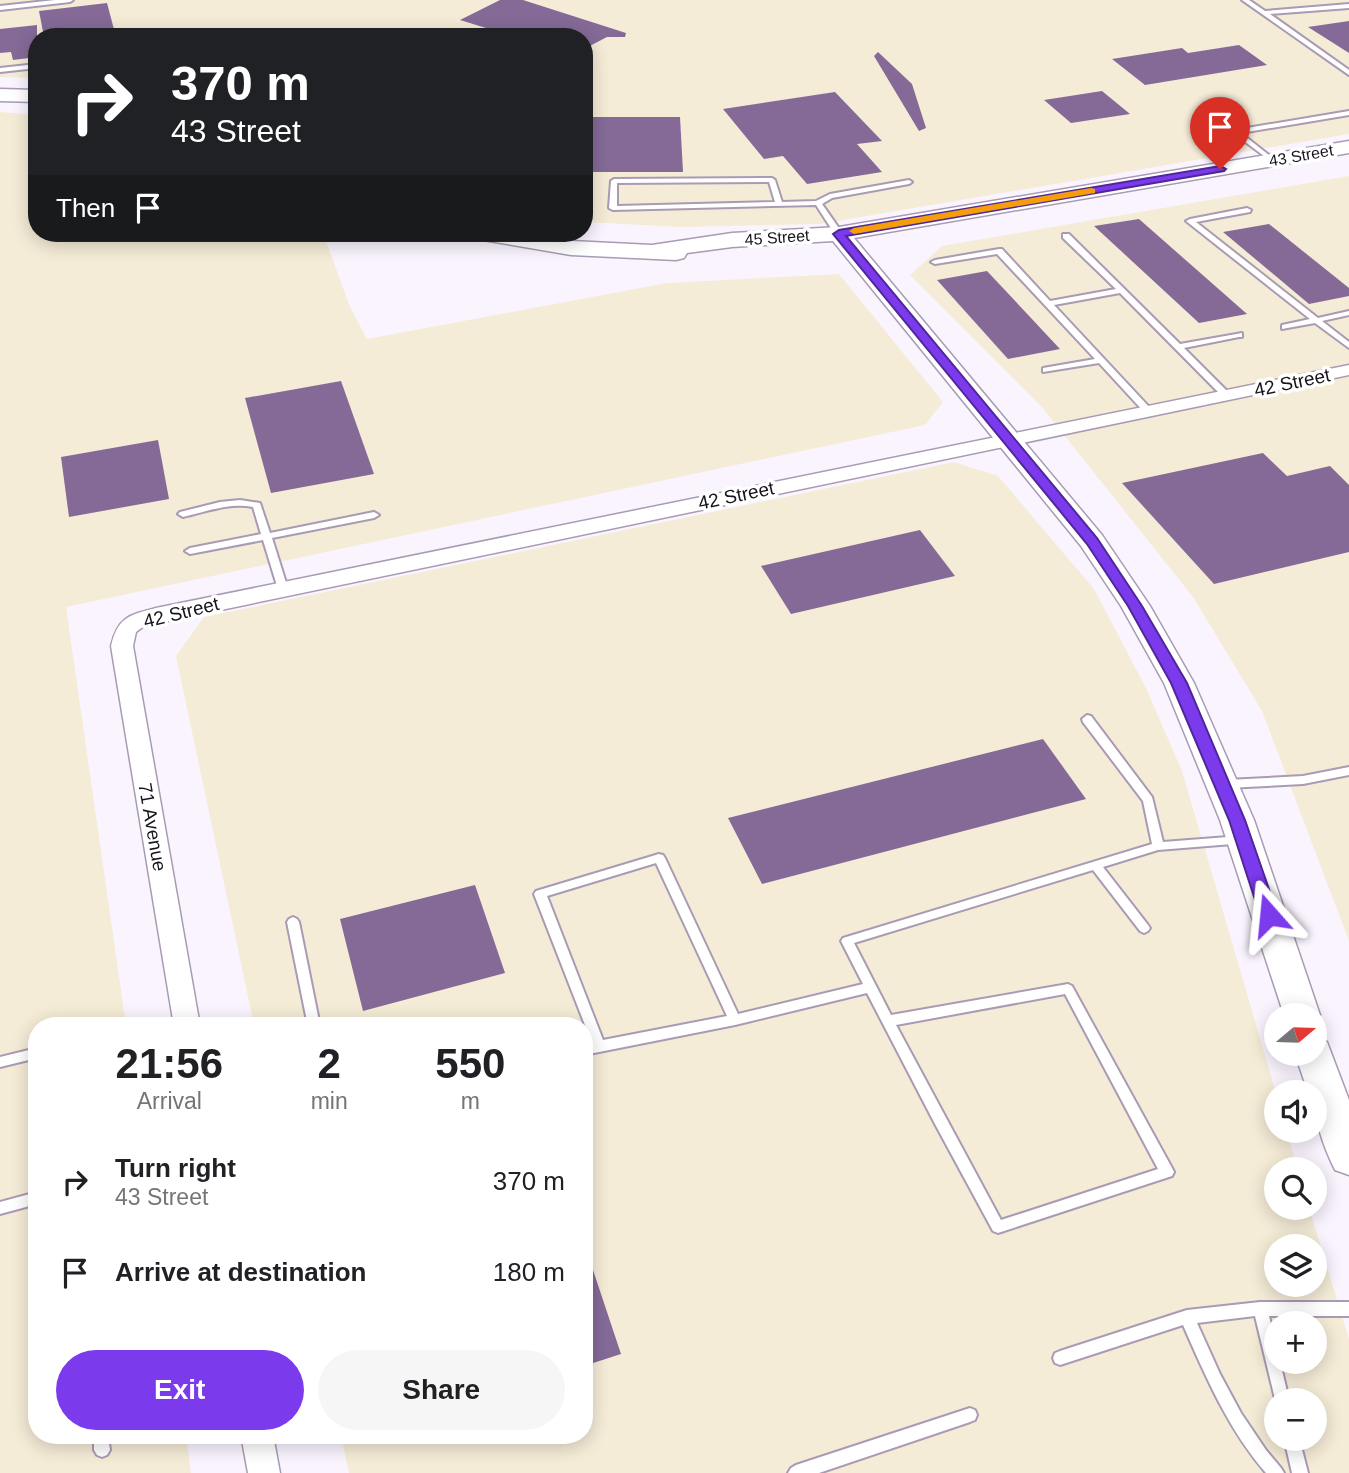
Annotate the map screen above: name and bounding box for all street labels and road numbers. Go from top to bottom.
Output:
street label: 43 Street [1268,141,1335,170]
street label: 45 Street [744,227,811,248]
street label: 42 Street [1252,364,1333,401]
street label: 42 Street [696,477,777,514]
street label: 42 Street [141,593,222,632]
street label: 71 Avenue [134,781,171,873]

